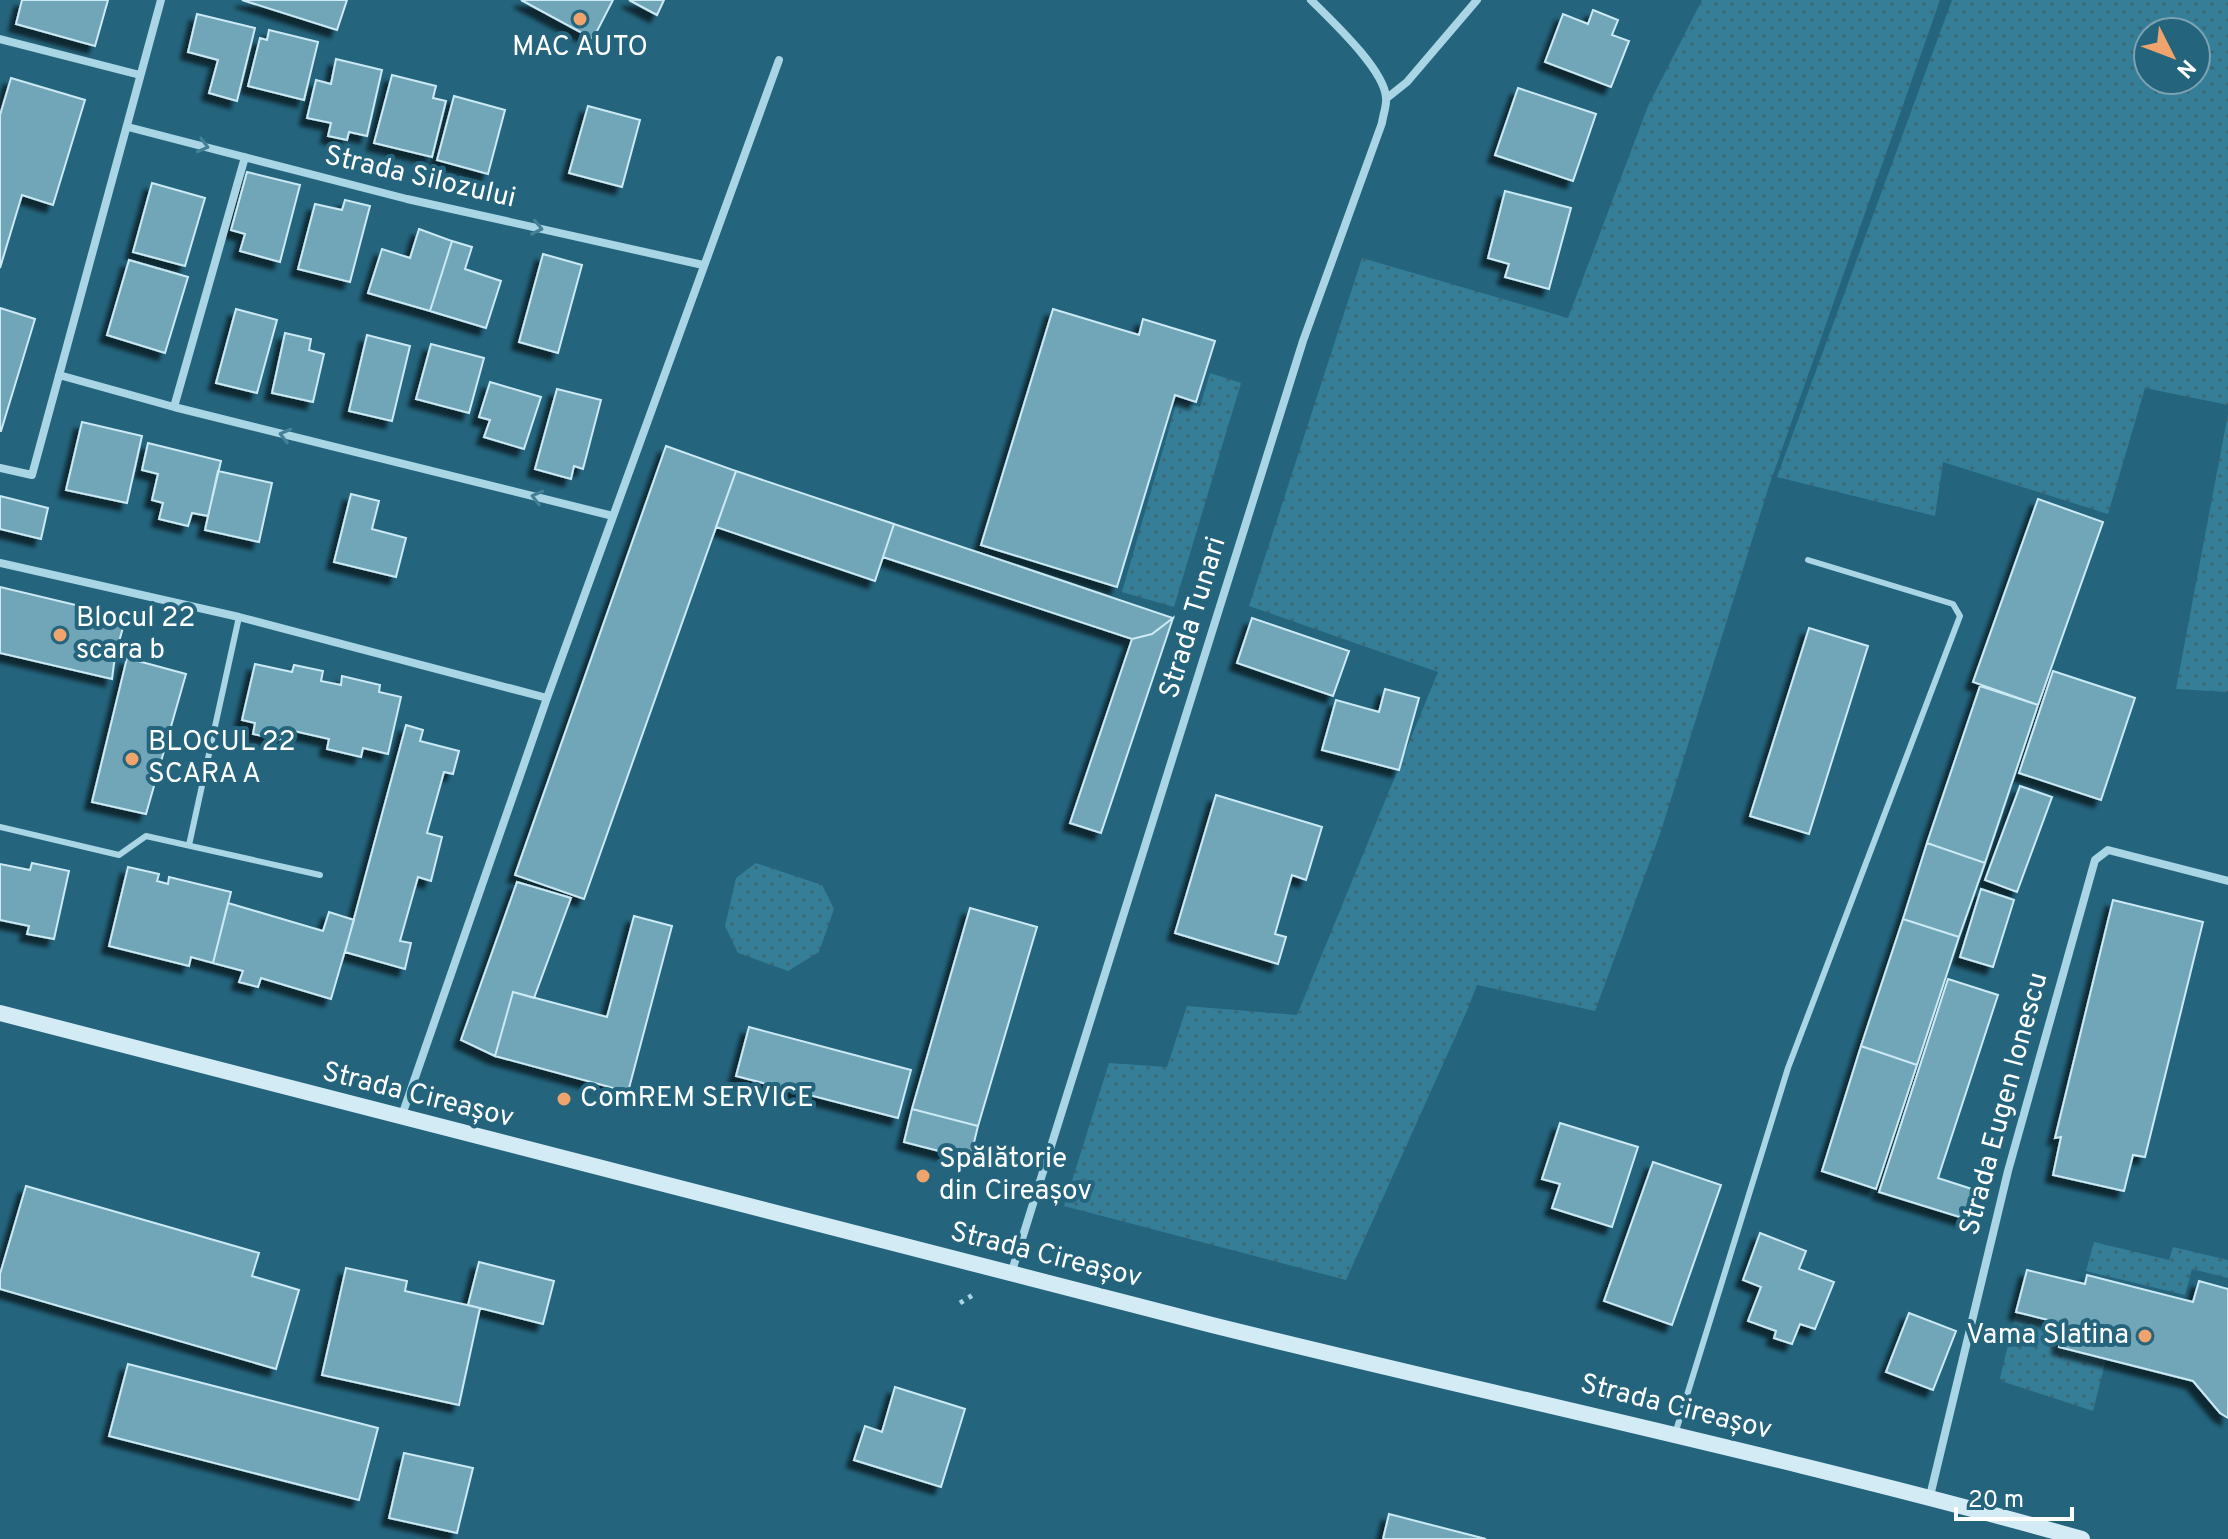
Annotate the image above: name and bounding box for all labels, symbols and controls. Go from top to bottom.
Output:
marker: MAC AUTO [571,10,589,28]
north arrow [2132,16,2212,96]
place label: MAC AUTO [512,30,648,66]
text: N [2170,53,2200,83]
one-way arrow [196,137,209,154]
street label: Strada Silozului [321,139,519,217]
one-way arrow [530,219,543,236]
one-way arrow [278,427,292,444]
one-way arrow [531,490,545,507]
street label: Strada Tunari [1152,533,1236,703]
place label: Blocul 22 scara b [76,601,195,669]
marker: Blocul 22 scara b [51,626,69,644]
place label: BLOCUL 22 SCARA A [148,725,296,793]
marker: BLOCUL 22 SCARA A [123,750,141,768]
street label: Strada Eugen Ionescu [1953,968,2057,1240]
street label: Strada Cireașov [318,1055,518,1137]
place label: ComREM SERVICE [580,1081,814,1117]
marker: ComREM SERVICE [555,1090,573,1108]
place label: Spălătorie din Cireașov [939,1142,1092,1210]
marker: Spălătorie din Cireașov [914,1167,932,1185]
street label: Strada Cireașov [946,1215,1146,1297]
place label: Vama Slatina [1966,1318,2129,1354]
marker: Vama Slatina [2136,1327,2154,1345]
street label: Strada Cireașov [1576,1367,1776,1449]
scale bar [1956,1471,2072,1521]
text: 20 m [1968,1486,2024,1516]

